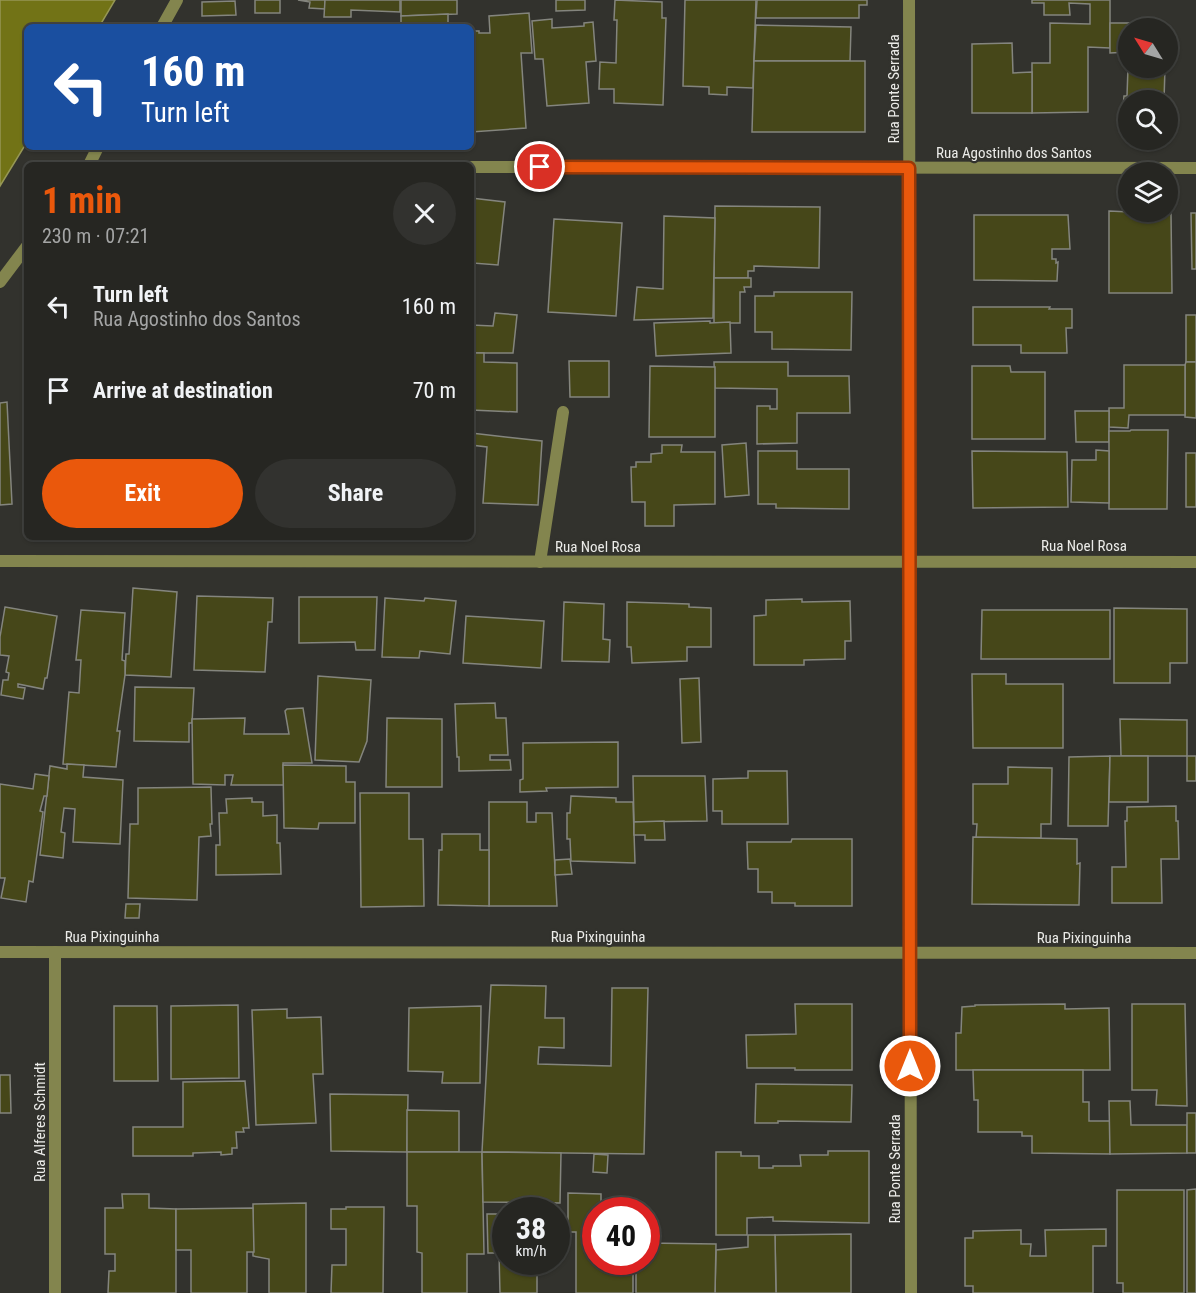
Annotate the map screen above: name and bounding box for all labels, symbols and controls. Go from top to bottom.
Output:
north arrow [1118,18,1178,78]
map controls [1118,18,1178,222]
street label: Rua Ponte Serrada [885,34,903,144]
text: 160 m [141,47,246,96]
icon: left [42,48,120,126]
button: search [1118,90,1178,150]
text: Turn left [141,97,230,129]
pin [514,141,565,192]
street label: Rua Agostinho dos Santos [936,144,1092,162]
icon: arrive [523,150,556,183]
button: layers [1118,162,1178,222]
text: 1 min [42,180,122,222]
button: close [393,182,456,245]
text: 230 m · 07:21 [42,224,149,248]
text: Turn left [93,282,168,307]
icon: left [42,290,75,323]
text: 160 m [402,294,456,319]
text: Rua Agostinho dos Santos [93,307,301,331]
icon: arrive [42,374,75,407]
text: Arrive at destination [93,378,273,403]
text: 70 m [413,378,456,403]
button: Exit [42,459,243,528]
button: Share [255,459,456,528]
street label: Rua Noel Rosa [1041,537,1127,555]
street label: Rua Noel Rosa [555,538,641,556]
street label: Rua Pixinguinha [65,928,159,946]
street label: Rua Pixinguinha [551,928,645,946]
street label: Rua Pixinguinha [1037,929,1131,947]
position arrow [878,1034,942,1098]
street label: Rua Alferes Schmidt [31,1062,49,1182]
street label: Rua Ponte Serrada [886,1114,904,1224]
speed limit sign: 40 [582,1197,660,1275]
text: 38 [516,1211,546,1246]
text: km/h [516,1242,546,1260]

